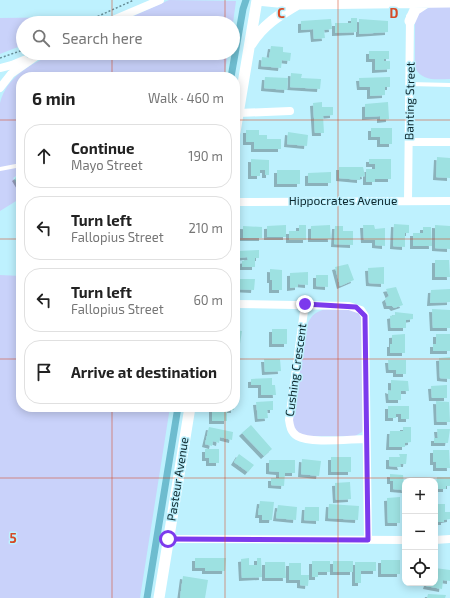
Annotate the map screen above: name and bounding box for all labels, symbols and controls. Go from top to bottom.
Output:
text: C [277,5,285,21]
text: D [390,5,399,21]
search box [16,16,240,60]
icon: search [30,27,52,49]
text: Search here [62,29,143,47]
street label: Banting Street [401,61,417,140]
text: 6 min [32,88,76,108]
text: Walk · 460 m [148,90,224,106]
text: Continue [71,139,134,157]
icon: ahead [33,145,55,167]
text: 190 m [188,148,223,164]
text: Mayo Street [71,157,143,173]
street label: Hippocrates Avenue [289,193,397,207]
text: Turn left [71,211,132,229]
icon: left [33,217,55,239]
text: 210 m [188,220,223,236]
text: Fallopius Street [71,229,164,245]
text: Turn left [71,283,132,301]
icon: left [33,289,55,311]
text: 60 m [193,292,223,308]
route end [296,295,314,313]
text: Fallopius Street [71,301,164,317]
street label: Cushing Crescent [282,322,309,417]
icon: arrive [33,361,55,383]
text: Arrive at destination [71,363,217,381]
street label: Pasteur Avenue [163,436,191,522]
map controls [402,478,438,586]
button: + [402,478,438,514]
button: − [402,514,438,550]
text: 5 [9,530,17,546]
route start [159,530,177,548]
button: locate [402,550,438,586]

